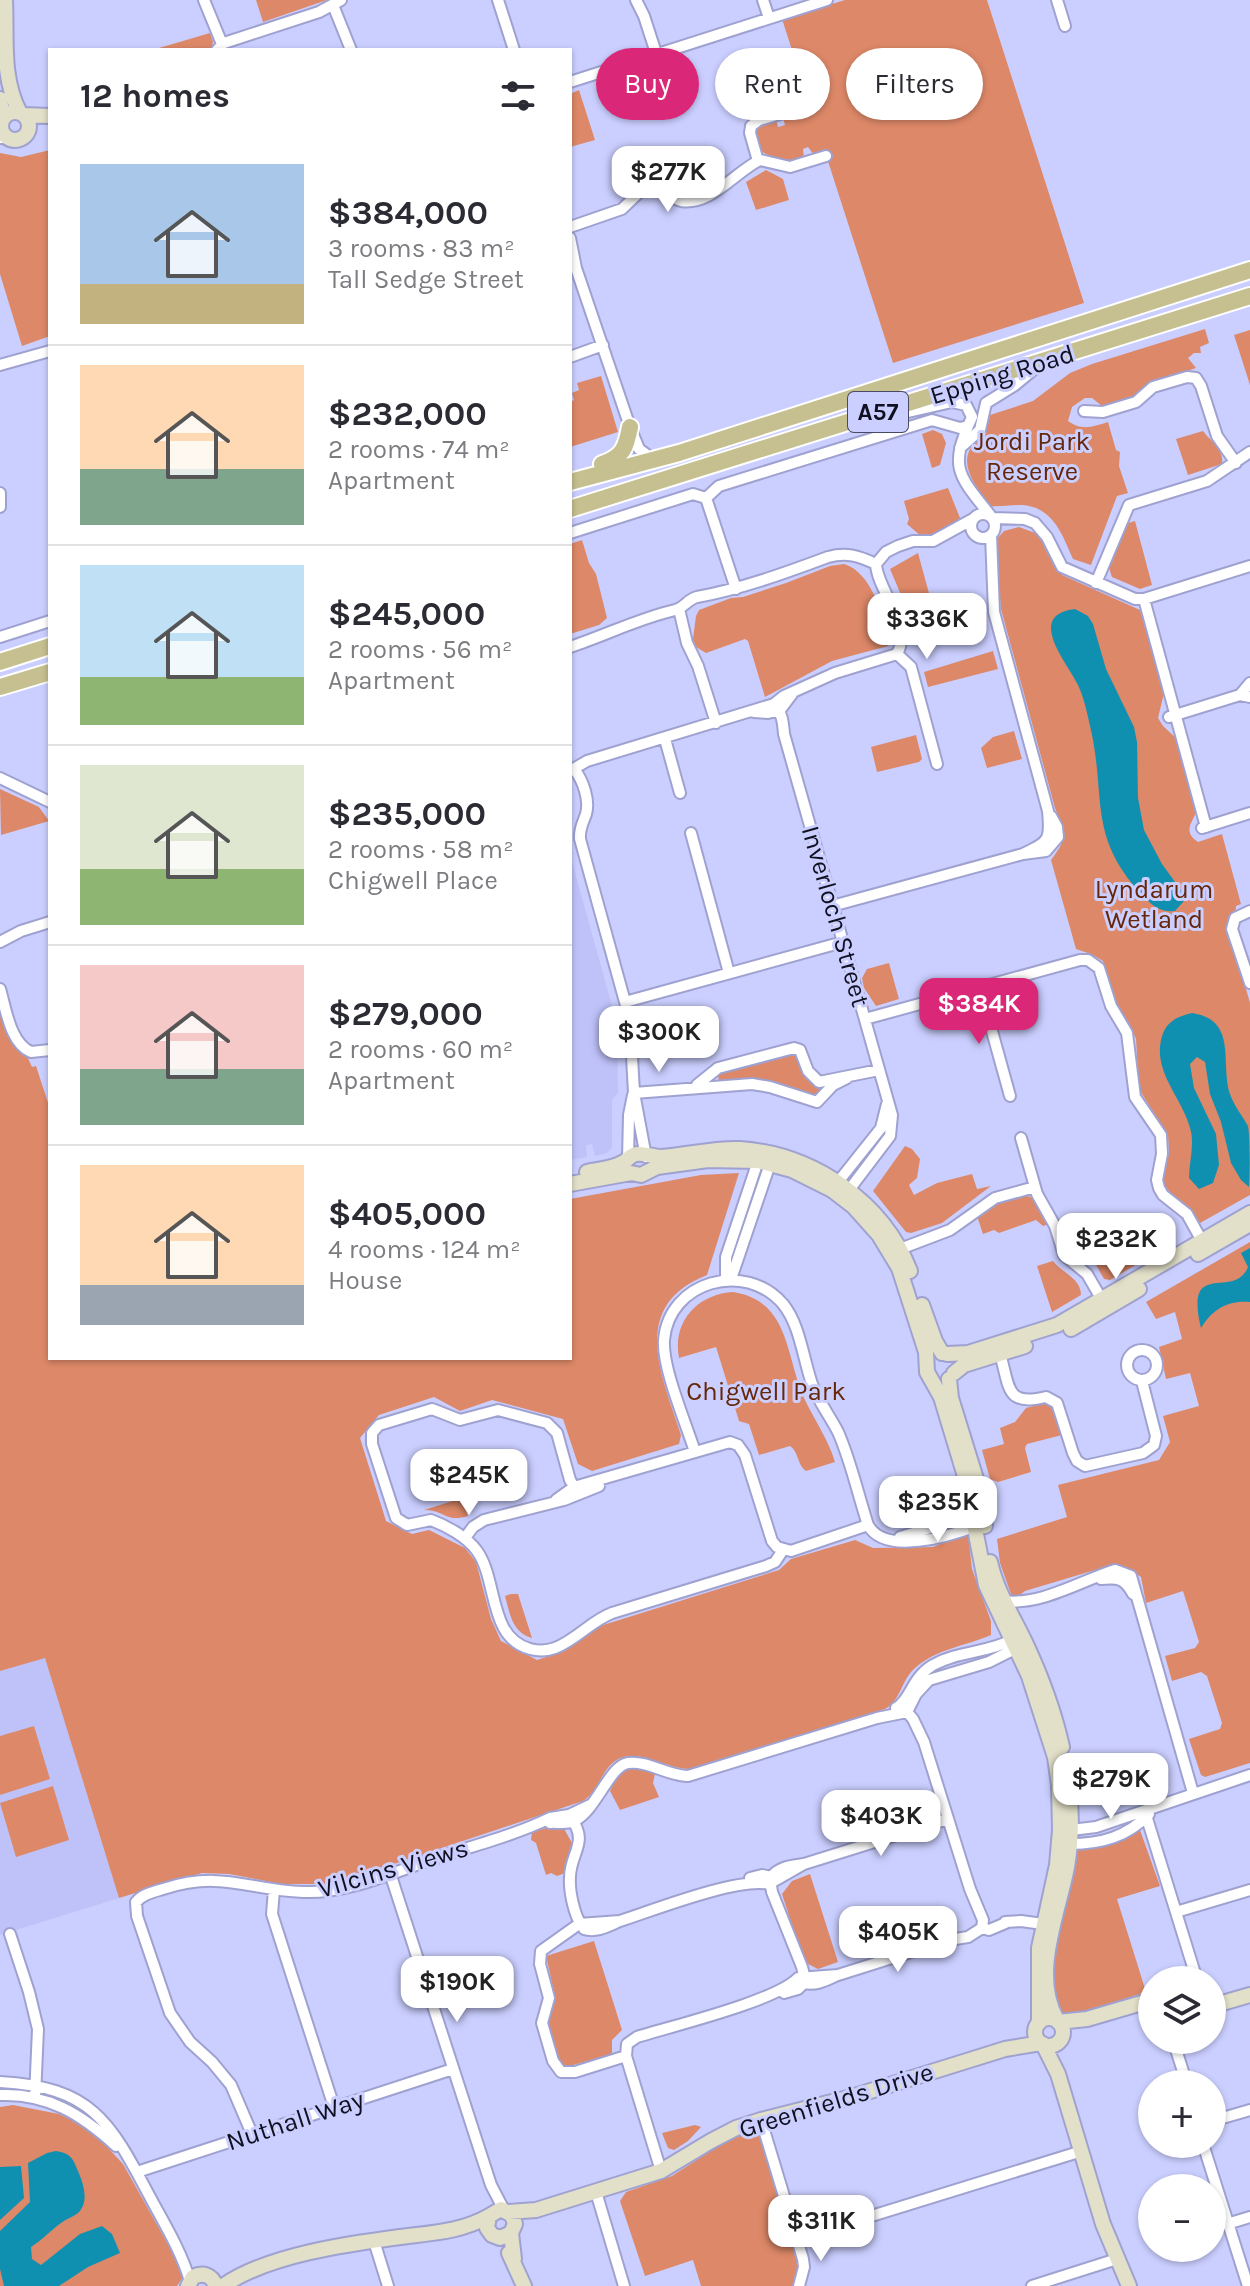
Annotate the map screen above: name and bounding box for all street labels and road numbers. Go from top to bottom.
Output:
street label: Epping Road [926,338,1078,411]
road number: A57 [848,392,908,432]
street label: Inverloch Street [795,822,876,1010]
street label: Vilcins Views [315,1832,472,1905]
street label: Greenfields Drive [735,2056,937,2145]
street label: Nuthall Way [222,2084,368,2157]

